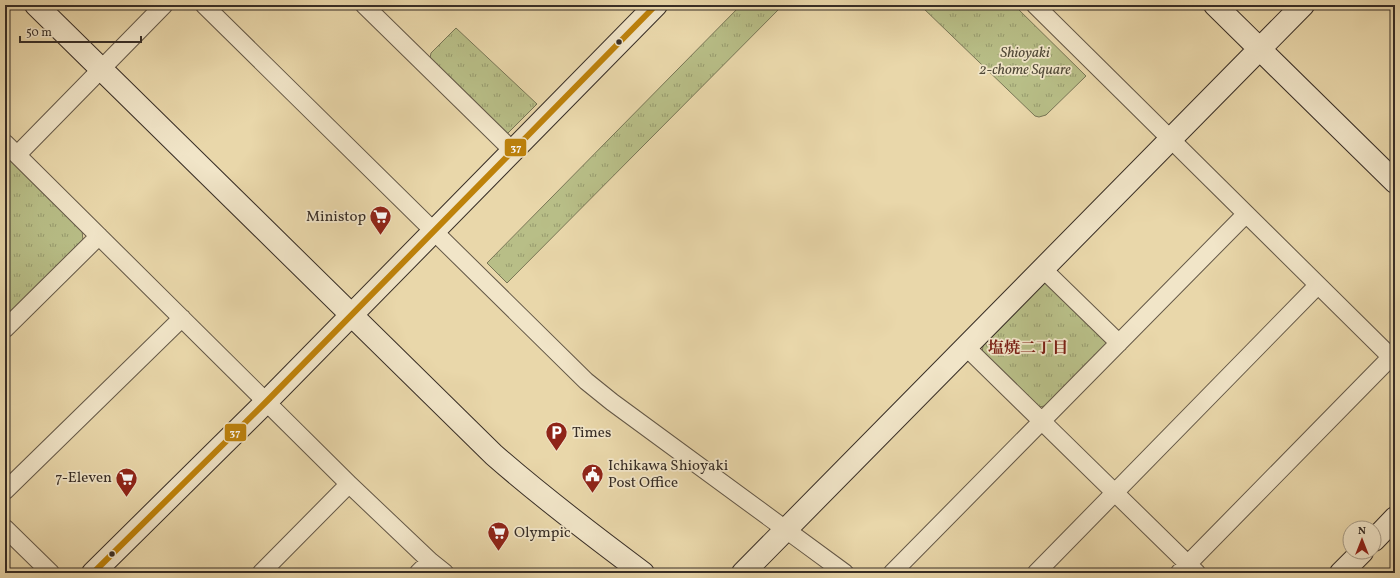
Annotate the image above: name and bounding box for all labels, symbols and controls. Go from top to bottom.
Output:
scale bar [20,18,141,44]
text: 50 m [26,25,52,41]
unlabelled marker [614,37,624,47]
park label: Shioyaki 2-chome Square [979,43,1071,81]
line badge: 37 [504,138,527,157]
text: 37 [511,141,521,156]
supermarket icon: Ministop [368,204,394,237]
place label: Ministop [306,207,366,228]
district label: 塩焼二丁目 [988,338,1068,360]
parking icon: Times [544,420,570,453]
line badge: 37 [224,423,247,442]
place label: Times [572,423,611,444]
text: 37 [230,426,240,441]
place label: Ichikawa Shioyaki Post Office [608,456,728,494]
public building icon: Ichikawa Shioyaki Post Office [580,462,606,495]
supermarket icon: 7-Eleven [114,465,140,498]
place label: 7-Eleven [55,468,112,489]
supermarket icon: Olympic [486,520,512,553]
north arrow [1342,520,1382,560]
place label: Olympic [514,523,571,544]
text: N [1358,524,1366,539]
unlabelled marker [107,549,117,559]

